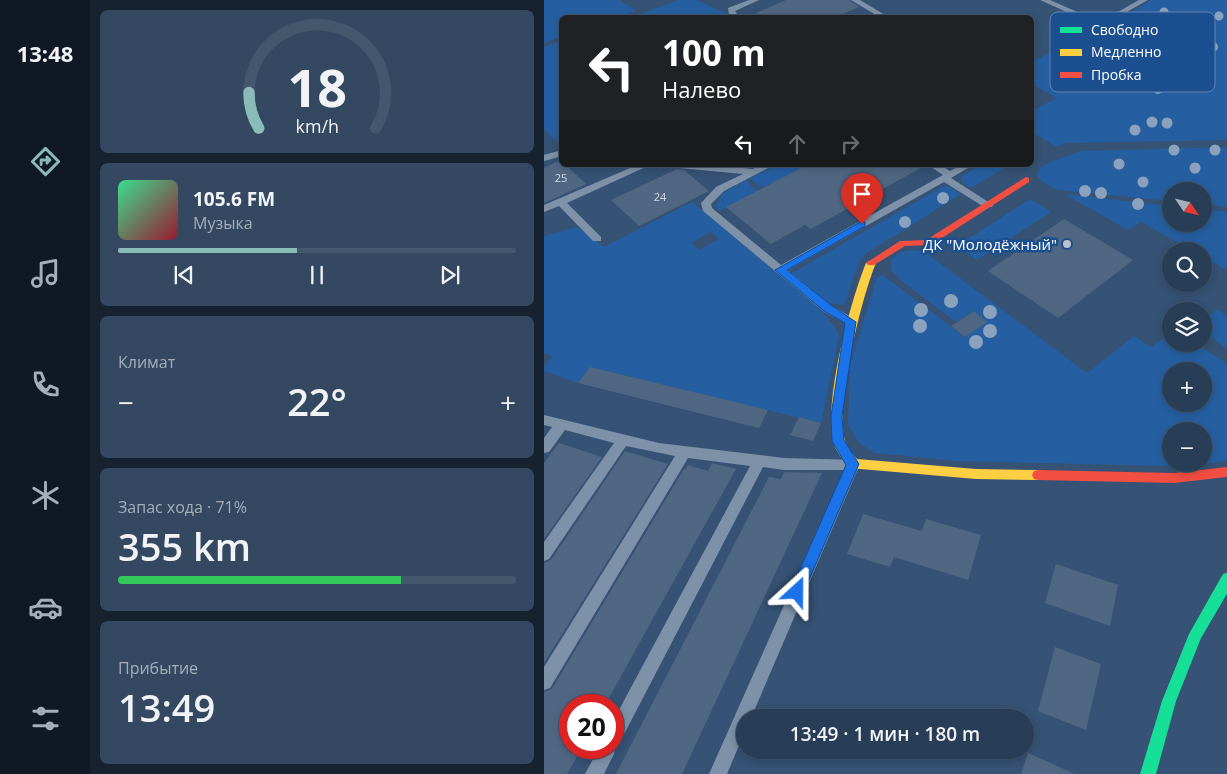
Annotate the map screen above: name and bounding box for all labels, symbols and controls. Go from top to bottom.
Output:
legend [1050,12,1215,92]
text: Свободно [1091,20,1158,39]
text: 100 m [662,29,766,76]
icon: left [579,35,644,100]
text: 13:48 [17,38,73,68]
text: Медленно [1091,42,1162,61]
text: 18 [287,51,347,122]
text: Пробка [1091,65,1142,84]
text: Налево [662,74,741,104]
text: km/h [295,114,339,138]
icon: left [730,130,758,158]
icon: ahead [783,130,811,158]
icon: right [836,130,864,158]
icon: directions [28,144,63,179]
house number: 25 [555,170,567,185]
pin [841,173,883,224]
icon: arrive [848,180,876,208]
north arrow [1162,182,1212,232]
map controls [1162,182,1212,472]
text: 105.6 FM [193,186,275,212]
house number: 24 [654,189,667,204]
text: Музыка [193,212,253,234]
place label: ДК "Молодёжный" [923,234,1057,254]
marker: ДК "Молодёжный" [1061,238,1073,250]
button: search [1162,242,1212,292]
icon: music [28,256,63,291]
icon: previous [170,261,198,289]
icon: pause [303,261,331,289]
icon: next [436,261,464,289]
button: layers [1162,302,1212,352]
text: Климат [118,351,175,373]
button: + [1162,362,1212,412]
icon: phone [28,367,63,402]
text: 22° [287,375,347,427]
text: − [118,383,134,421]
text: + [500,383,516,421]
button: − [1162,422,1212,472]
icon: climate [28,478,63,513]
text: Запас хода · 71% [118,496,247,518]
text: 355 km [118,520,251,572]
position arrow [770,565,822,617]
icon: car [28,590,63,625]
text: Прибытие [118,657,198,679]
text: 13:49 [118,681,215,733]
speed limit sign: 20 [559,694,624,759]
icon: filters [28,701,63,736]
text: 13:49 · 1 мин · 180 m [790,721,980,747]

